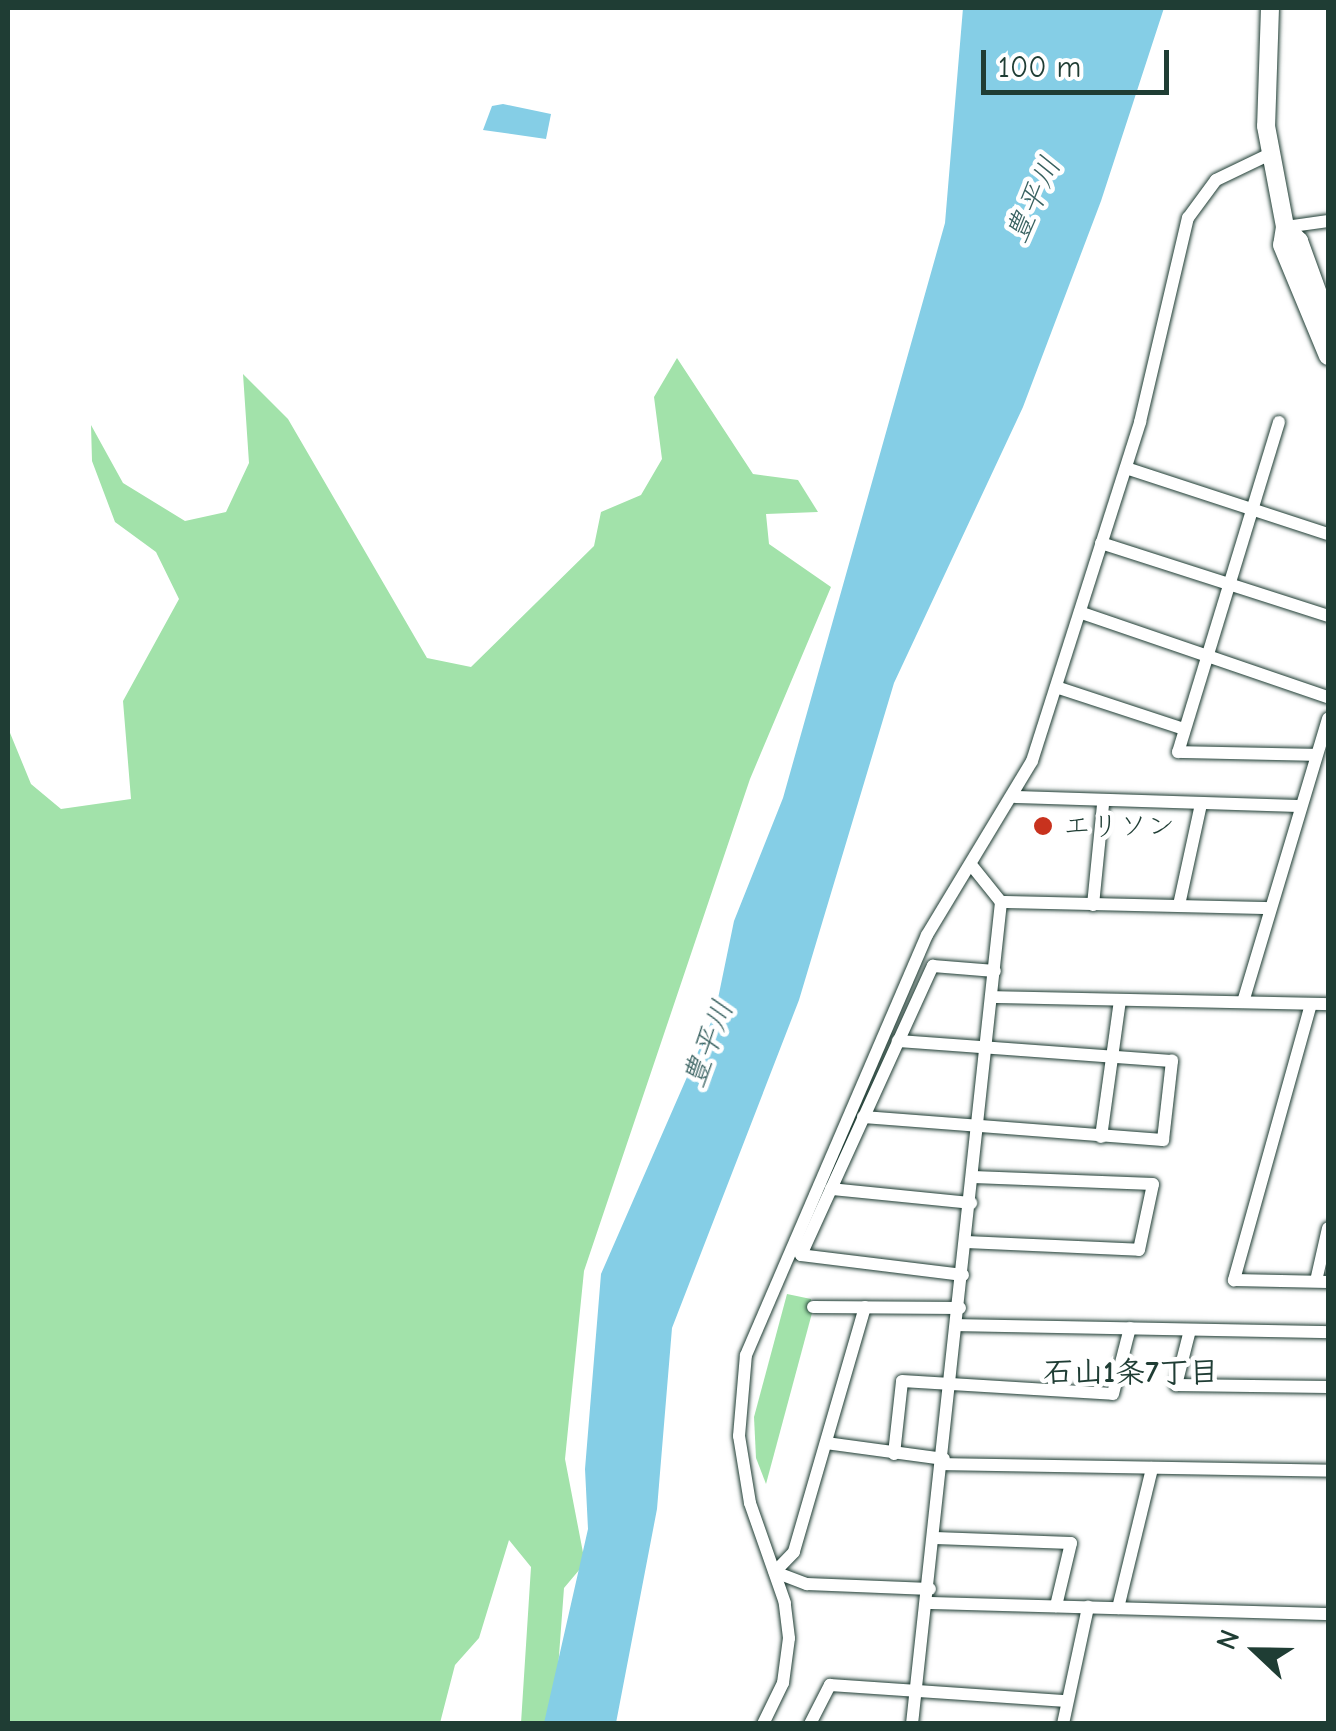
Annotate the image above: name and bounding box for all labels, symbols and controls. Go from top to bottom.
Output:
scale bar [986,30,1174,92]
text: 100 m [998,50,1081,85]
water label: 豊平川 [999,152,1069,248]
place label: エリソン [1063,809,1175,843]
marker: エリソン [1032,815,1054,837]
water label: 豊平川 [676,996,742,1092]
district label: 石山1条7丁目 [1043,1355,1219,1391]
north arrow [1206,1601,1306,1701]
text: N [1210,1625,1246,1654]

